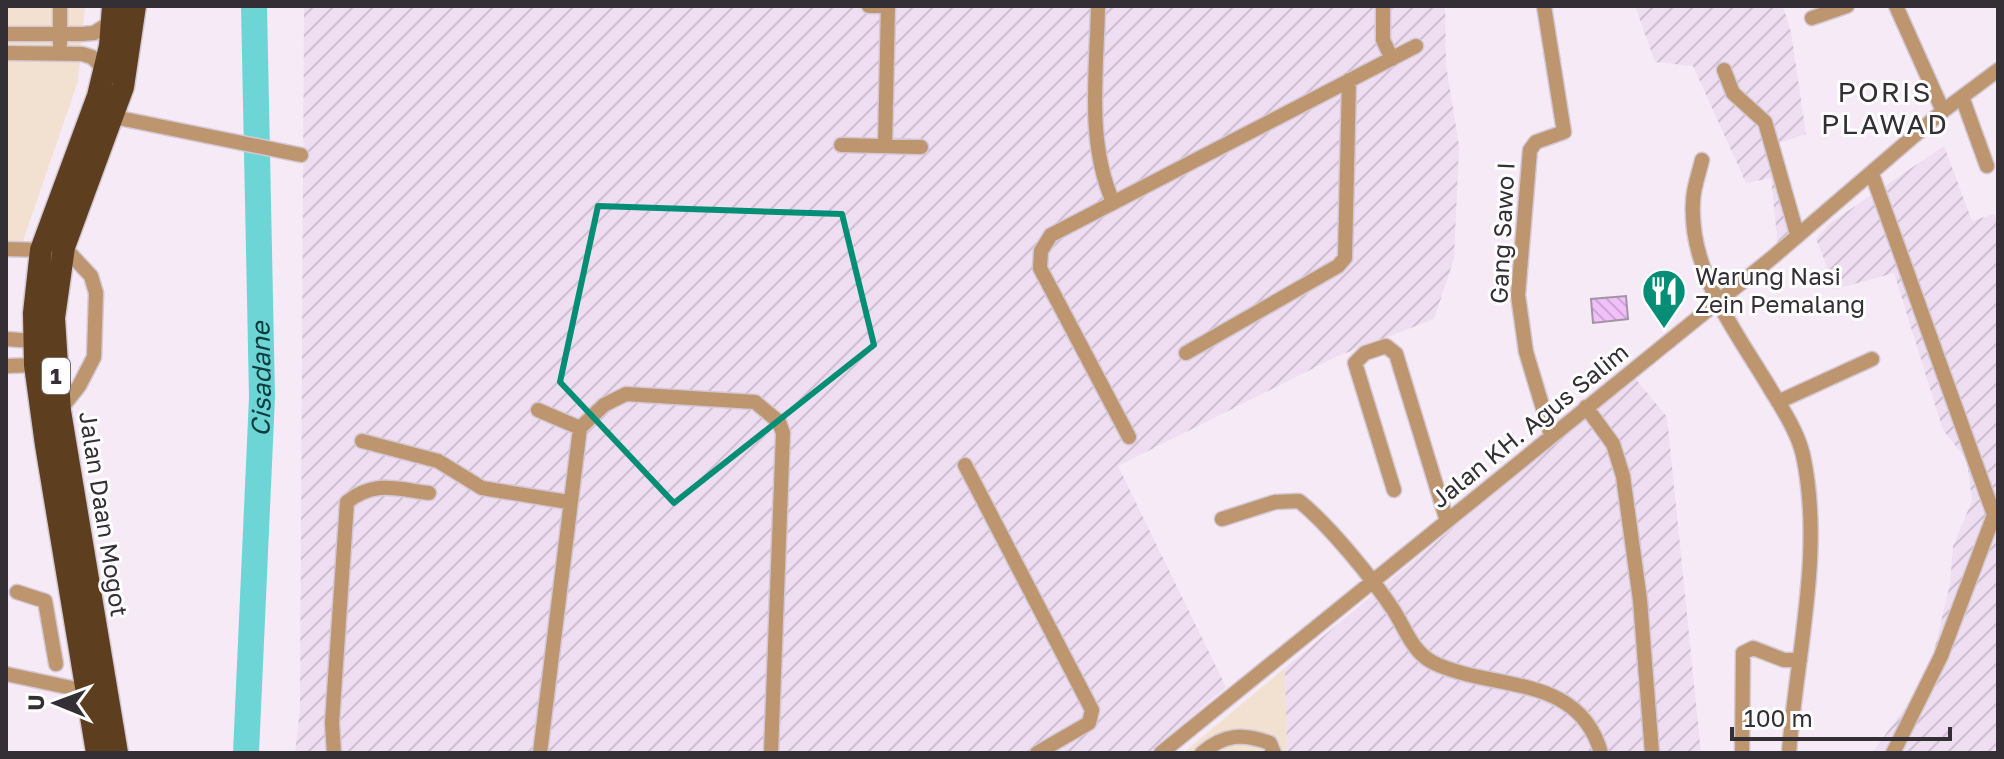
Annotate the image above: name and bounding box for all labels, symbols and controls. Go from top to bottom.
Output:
district label: PORIS PLAWAD [1821,75,1949,140]
street label: Gang Sawo I [1483,161,1520,304]
place label: Warung Nasi Zein Pemalang [1695,261,1865,318]
restaurant icon: Warung Nasi Zein Pemalang [1640,267,1688,330]
water label: Cisadane [244,320,277,437]
street label: Jalan KH. Agus Salim [1425,336,1633,513]
road number: 1 [42,358,70,394]
street label: Jalan Daan Mogot [74,409,135,618]
north arrow [16,663,96,743]
scale bar [1732,691,1950,741]
text: U [22,694,49,711]
text: 100 m [1744,703,1813,732]

